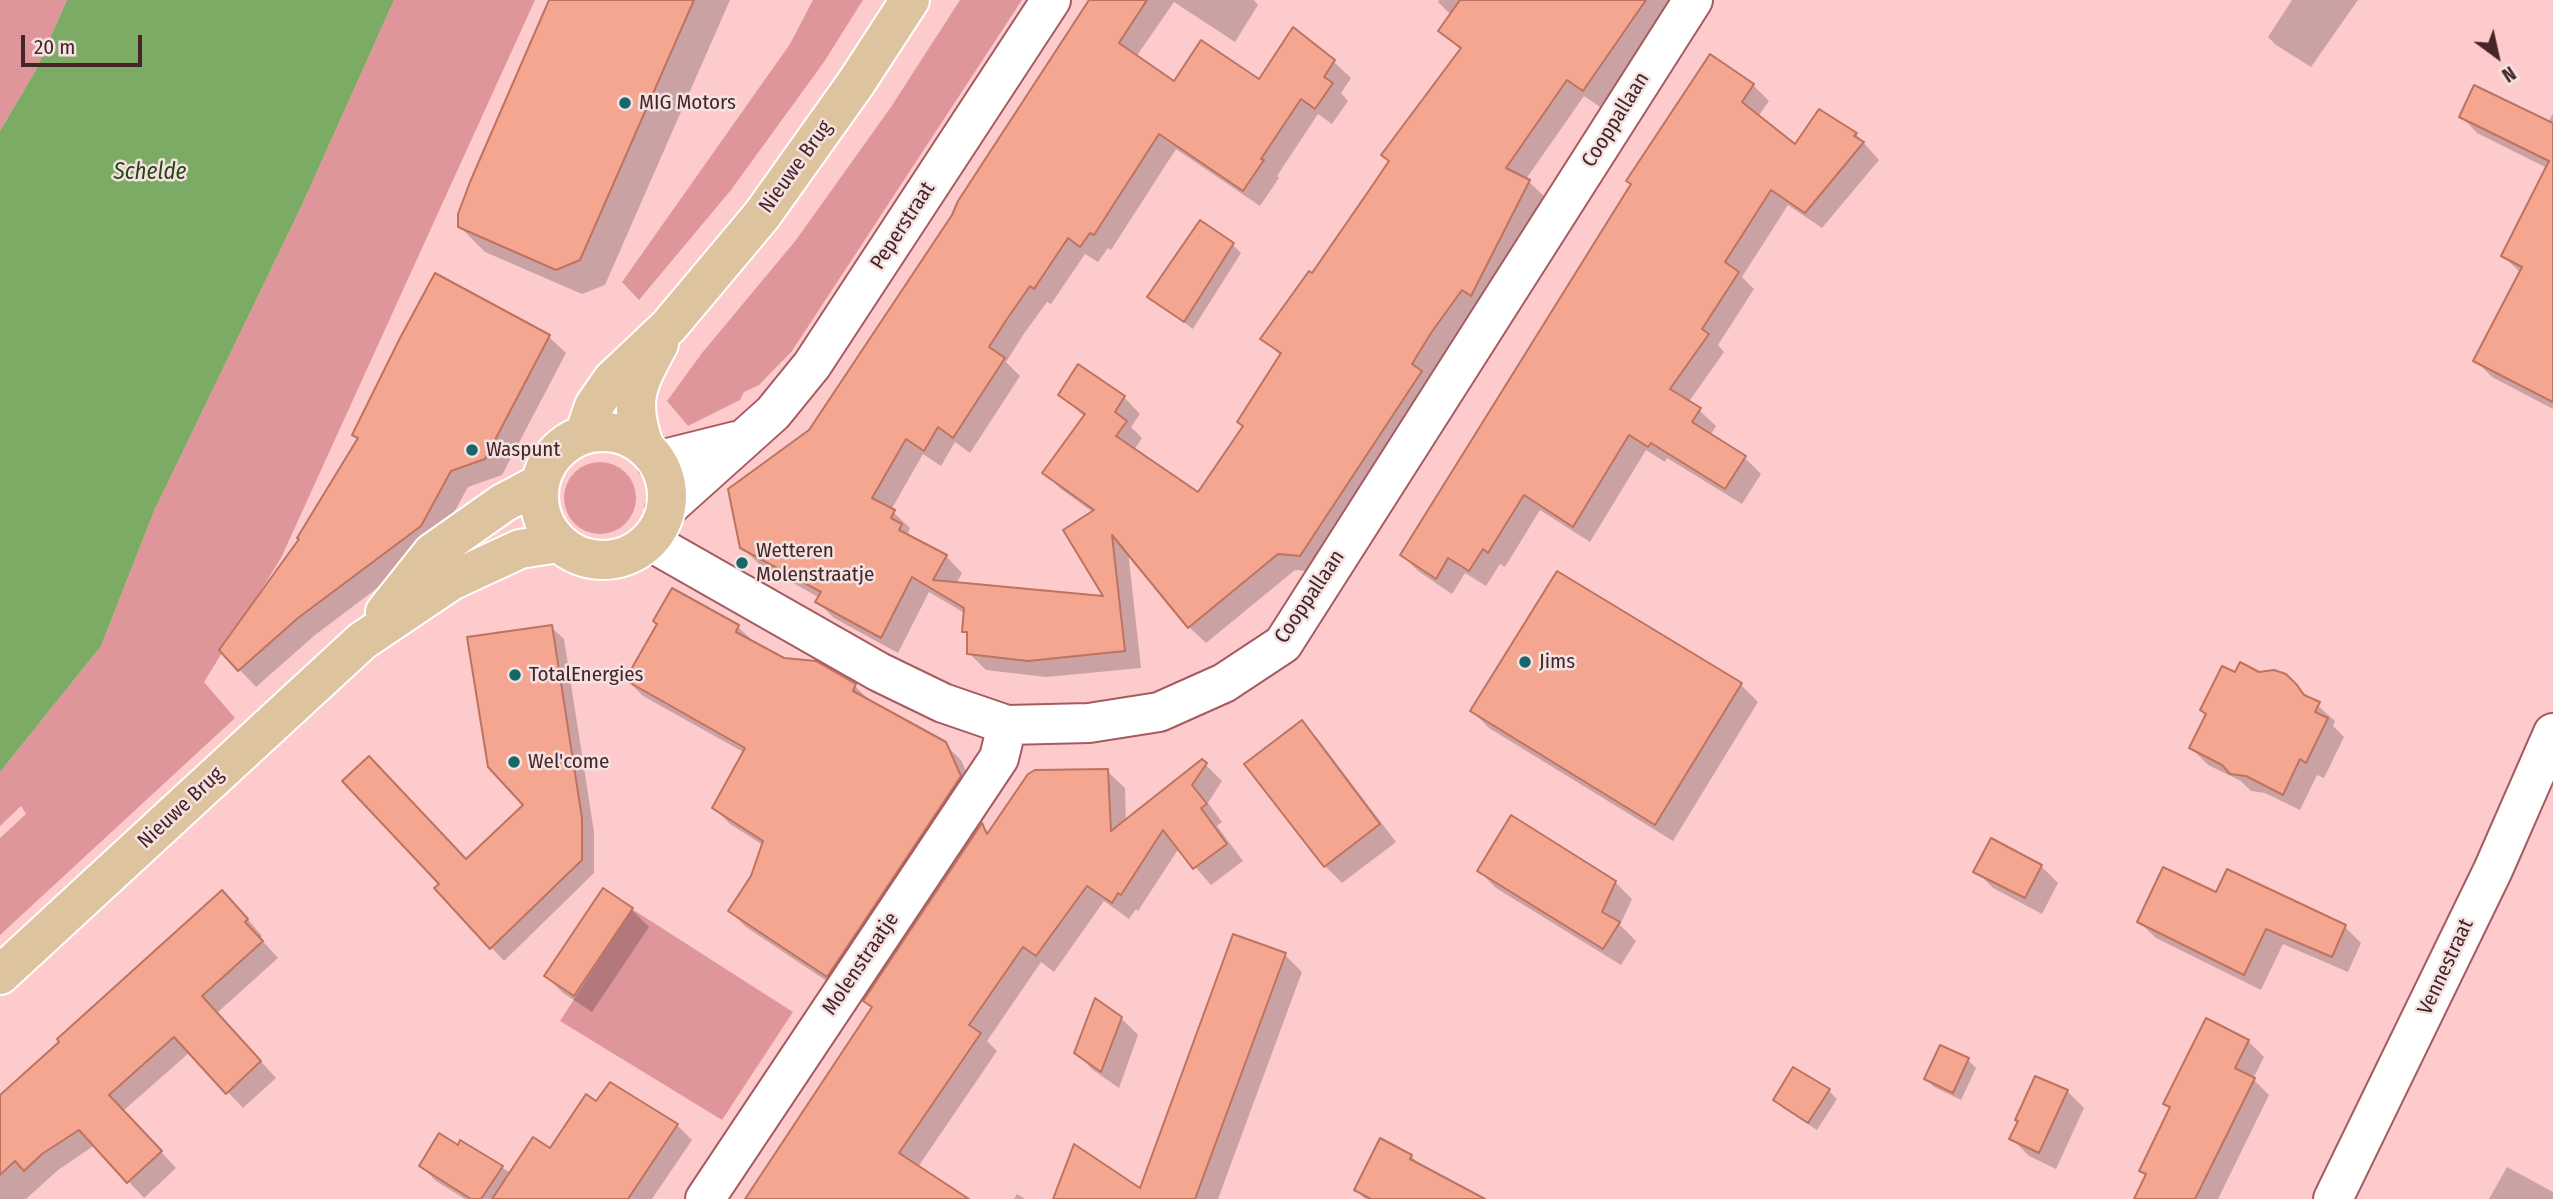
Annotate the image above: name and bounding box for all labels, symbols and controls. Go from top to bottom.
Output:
scale bar [24,21,145,65]
north arrow [2462,21,2532,91]
text: 20 m [34,34,75,60]
text: N [2498,61,2520,87]
street label: Cooppallaan [1577,68,1655,172]
place label: MIG Motors [639,90,736,116]
marker: MIG Motors [617,95,633,111]
street label: Nieuwe Brug [754,116,838,218]
water label: Schelde [113,159,187,187]
street label: Peperstraat [865,178,941,274]
place label: Waspunt [486,437,560,463]
marker: Waspunt [464,442,480,458]
place label: Wetteren Molenstraatje [756,538,874,588]
street label: Cooppallaan [1270,546,1350,648]
marker: Wetteren Molenstraatje [734,555,750,571]
place label: Jims [1539,649,1575,675]
marker: Jims [1517,654,1533,670]
place label: TotalEnergies [529,662,644,688]
marker: TotalEnergies [507,667,523,683]
place label: Wel'come [528,749,609,775]
marker: Wel'come [506,754,522,770]
street label: Nieuwe Brug [133,762,229,854]
street label: Molenstraatje [817,908,905,1020]
street label: Vennestraat [2413,915,2479,1019]

